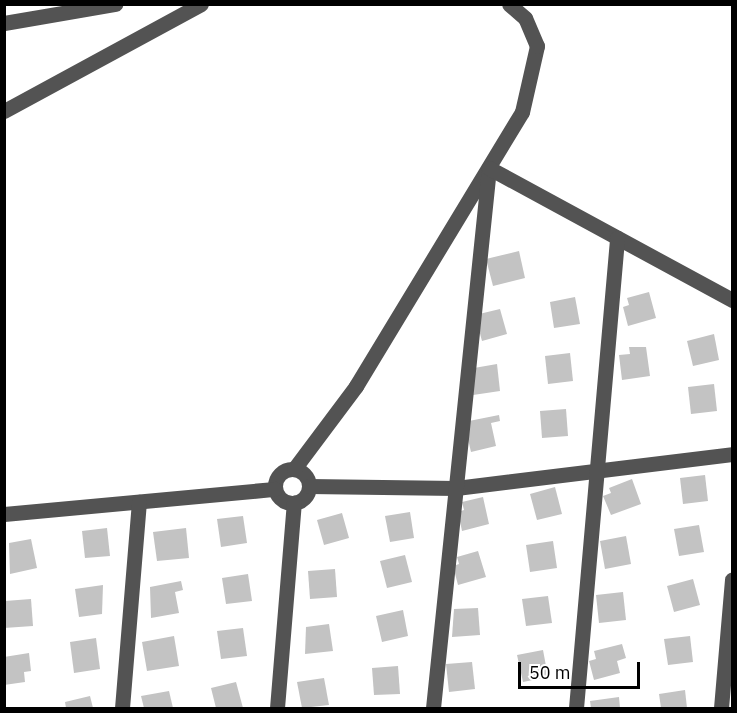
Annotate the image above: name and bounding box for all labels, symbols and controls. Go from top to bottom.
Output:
scale bar [521,650,642,688]
text: 50 m [529,661,571,684]

